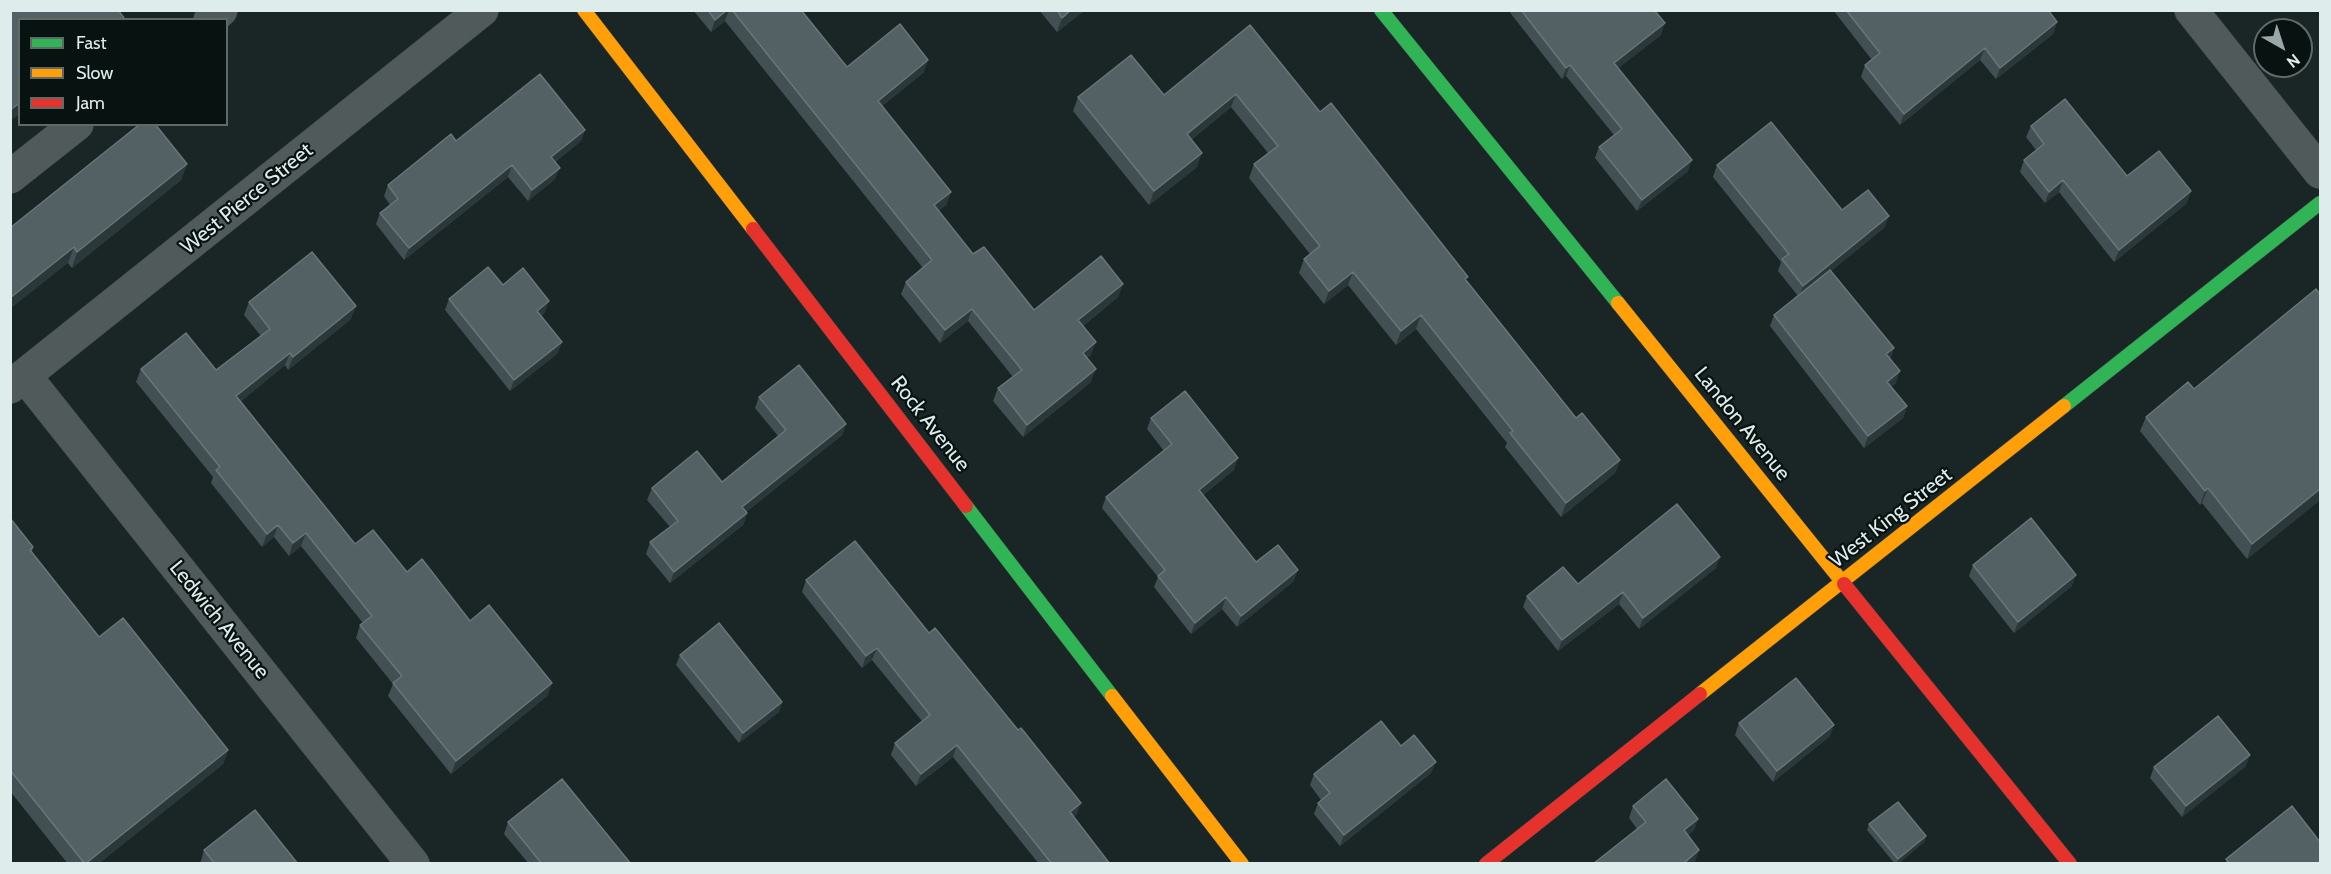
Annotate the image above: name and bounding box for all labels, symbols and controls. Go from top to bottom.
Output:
legend [18,18,228,126]
north arrow [2253,18,2313,78]
text: Fast [76,32,107,54]
text: N [2283,50,2304,72]
text: Slow [76,62,113,84]
text: Jam [76,92,105,114]
street label: West Pierce Street [176,138,318,260]
street label: Landon Avenue [1689,362,1795,486]
street label: Rock Avenue [885,371,975,477]
street label: West King Street [1825,463,1957,573]
street label: Ledwich Avenue [164,556,274,684]

